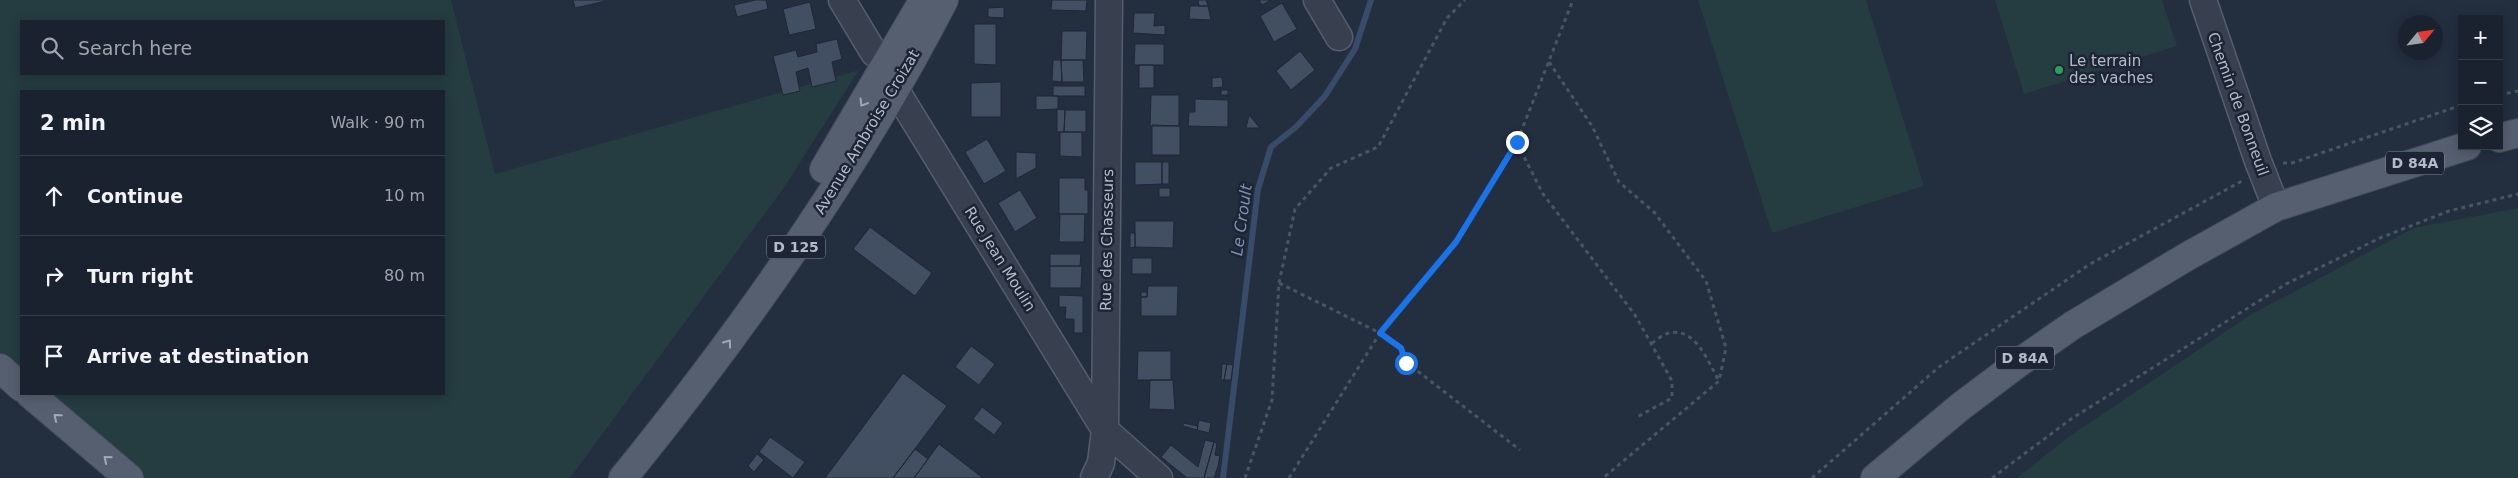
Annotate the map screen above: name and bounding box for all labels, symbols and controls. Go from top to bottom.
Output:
north arrow [2398,15,2443,60]
map controls [2458,15,2503,150]
button: + [2458,15,2503,60]
search box [20,20,445,75]
street label: Chemin de Bonneuil [2204,30,2272,178]
icon: search [38,34,66,62]
text: Search here [78,37,192,59]
street label: Avenue Ambroise Croizat [811,46,923,217]
place label: Le terrain des vaches [2069,52,2153,87]
button: − [2458,60,2503,105]
marker: Le terrain des vaches [2053,64,2065,76]
one-way arrow [860,98,870,107]
button: layers [2458,105,2503,150]
text: 2 min [40,111,106,135]
text: Walk · 90 m [330,113,425,132]
route end [1506,131,1529,154]
road number: D 84A [2386,152,2444,174]
street label: Rue des Chasseurs [1097,169,1117,311]
icon: ahead [40,182,68,210]
water label: Le Croult [1227,182,1256,257]
text: Continue [87,185,183,207]
text: 10 m [384,186,425,205]
street label: Rue Jean Moulin [961,203,1039,315]
road number: D 125 [767,236,825,258]
icon: right [40,262,68,290]
text: Turn right [87,265,193,287]
text: 80 m [384,266,425,285]
one-way arrow [723,340,731,349]
icon: arrive [40,342,68,370]
text: Arrive at destination [87,345,309,367]
road number: D 84A [1996,346,2054,369]
route start [1395,352,1418,375]
one-way arrow [54,414,63,423]
one-way arrow [104,456,113,465]

